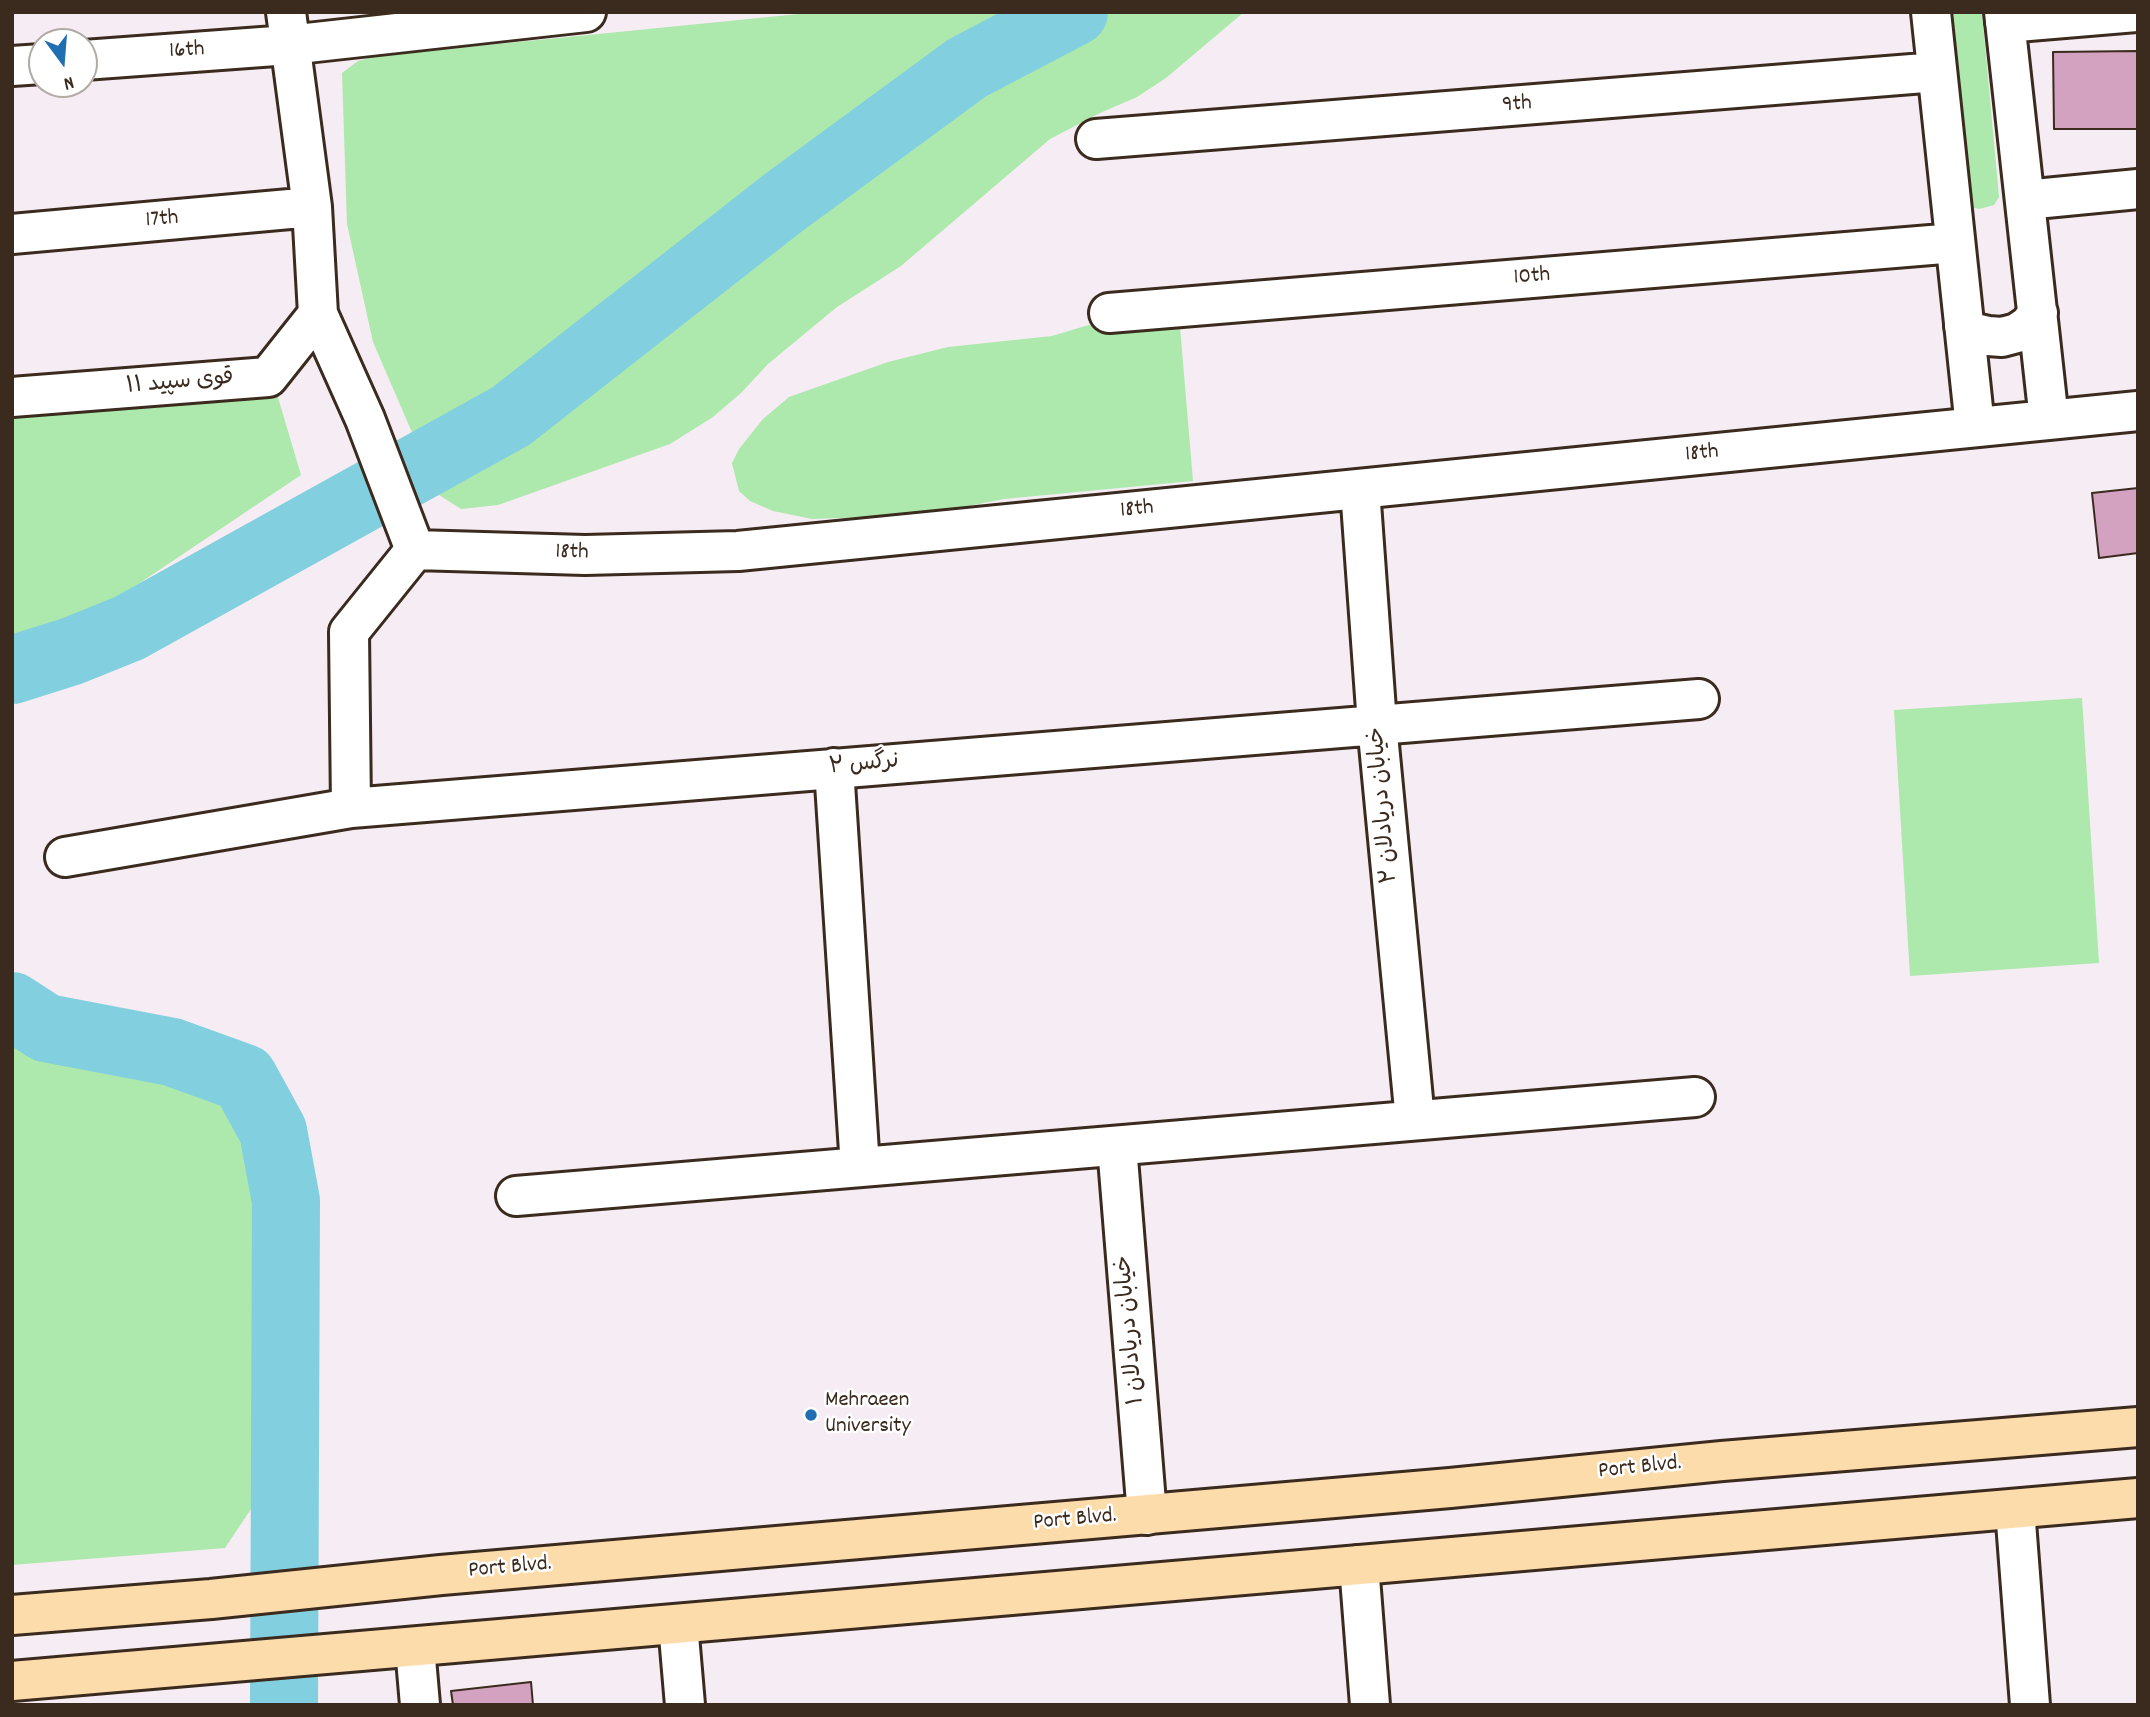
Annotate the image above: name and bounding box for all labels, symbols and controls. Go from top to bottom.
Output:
north arrow [28,28,98,98]
street label: 16th [168,37,206,67]
text: N [60,67,77,96]
street label: 9th [1501,91,1533,121]
street label: 17th [144,206,180,236]
street label: 10th [1513,263,1551,293]
street label: قوی سپید ۱۱ [125,366,235,402]
street label: 18th [1684,440,1720,470]
street label: 18th [1119,496,1155,526]
street label: 18th [555,540,589,568]
street label: خیابان دریادلان ۲ [1364,726,1406,884]
street label: نرگس ۲ [828,749,900,783]
street label: خیابان دریادلان ۱ [1112,1254,1152,1406]
place label: Mehraeen University [825,1388,911,1442]
marker: Mehraeen University [803,1407,819,1423]
street label: Port Blvd. [1597,1451,1683,1487]
street label: Port Blvd. [1032,1504,1118,1538]
street label: Port Blvd. [467,1552,553,1586]

